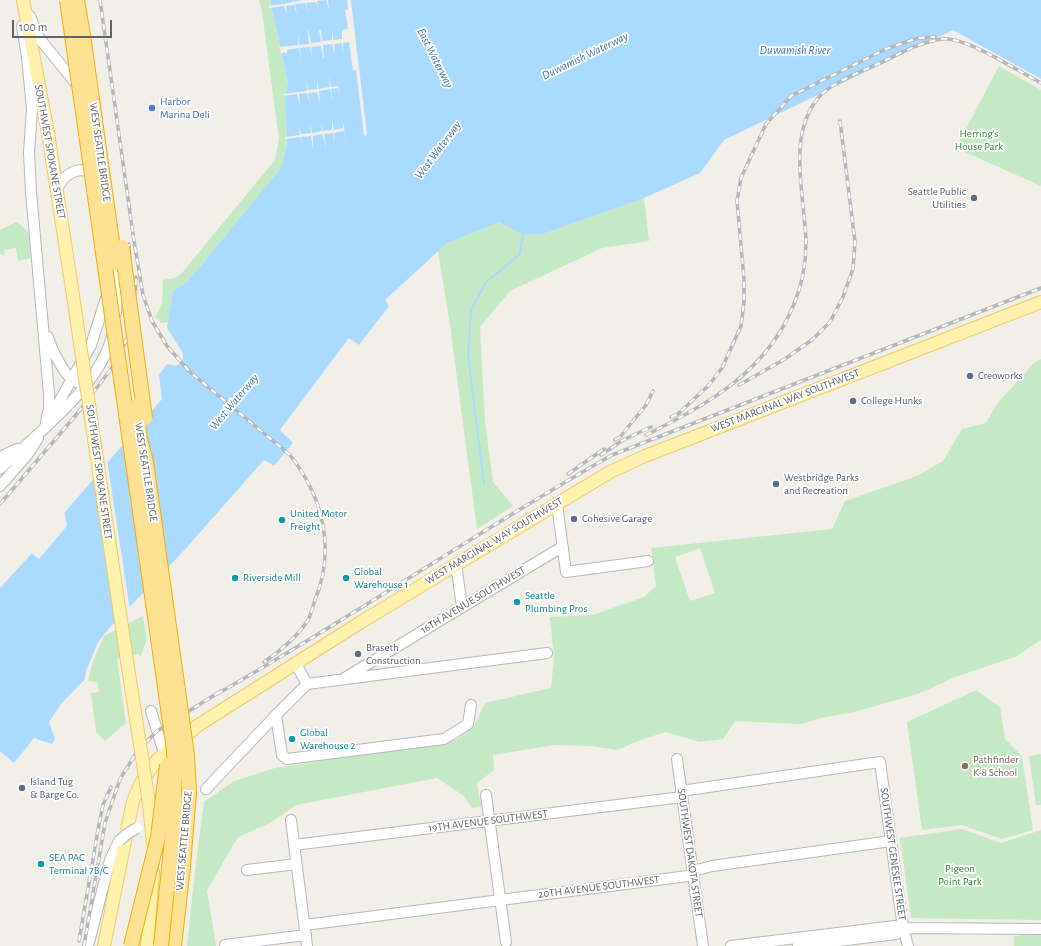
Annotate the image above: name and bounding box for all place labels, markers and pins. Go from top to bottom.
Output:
place label: Harbor Marina Deli [160,95,210,121]
marker: Harbor Marina Deli [147,103,157,113]
place label: Seattle Public Utilities [908,185,966,211]
marker: Seattle Public Utilities [969,193,979,203]
place label: Creoworks [978,369,1023,383]
marker: Creoworks [965,371,975,381]
place label: College Hunks [861,394,922,408]
marker: College Hunks [848,396,858,406]
place label: Westbridge Parks and Recreation [784,471,859,497]
marker: Westbridge Parks and Recreation [771,479,781,489]
place label: United Motor Freight [290,507,347,533]
place label: Cohesive Garage [582,512,652,526]
marker: Cohesive Garage [569,514,579,524]
marker: United Motor Freight [277,515,287,525]
place label: Global Warehouse 1 [354,565,408,591]
place label: Riverside Mill [243,571,301,585]
marker: Riverside Mill [230,573,240,583]
marker: Global Warehouse 1 [341,573,351,583]
place label: Seattle Plumbing Pros [525,589,587,615]
marker: Seattle Plumbing Pros [512,597,522,607]
place label: Braseth Construction [366,641,421,667]
marker: Braseth Construction [353,649,363,659]
place label: Global Warehouse 2 [300,726,356,752]
marker: Global Warehouse 2 [287,734,297,744]
place label: Pathfinder K-8 School [973,753,1019,779]
marker: Pathfinder K-8 School [960,761,970,771]
place label: Island Tug & Barge Co. [30,775,79,801]
marker: Island Tug & Barge Co. [17,783,27,793]
place label: SEA PAC Terminal 7B/C [49,851,108,877]
marker: SEA PAC Terminal 7B/C [36,859,46,869]

